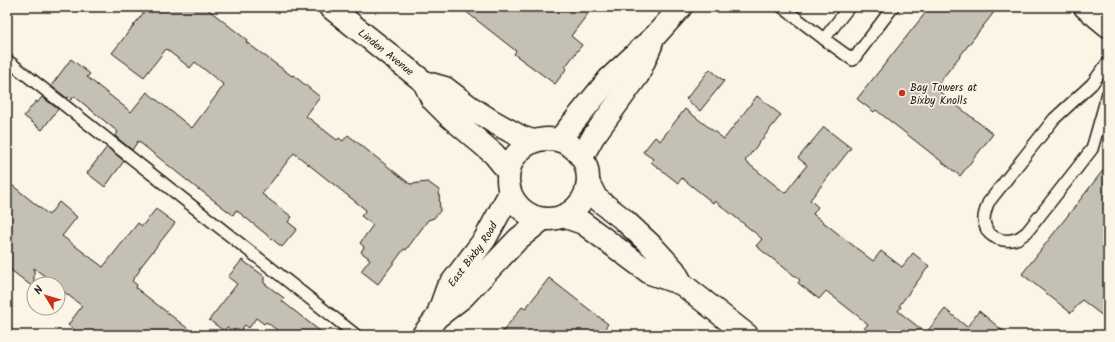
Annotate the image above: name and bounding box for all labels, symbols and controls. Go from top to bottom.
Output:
street label: Linden Avenue [354,25,418,81]
place label: Bay Towers at Bixby Knolls [910,79,978,110]
marker: Bay Towers at Bixby Knolls [897,88,907,98]
street label: East Bixby Road [444,218,503,291]
north arrow [26,276,66,316]
text: N [30,282,48,299]

